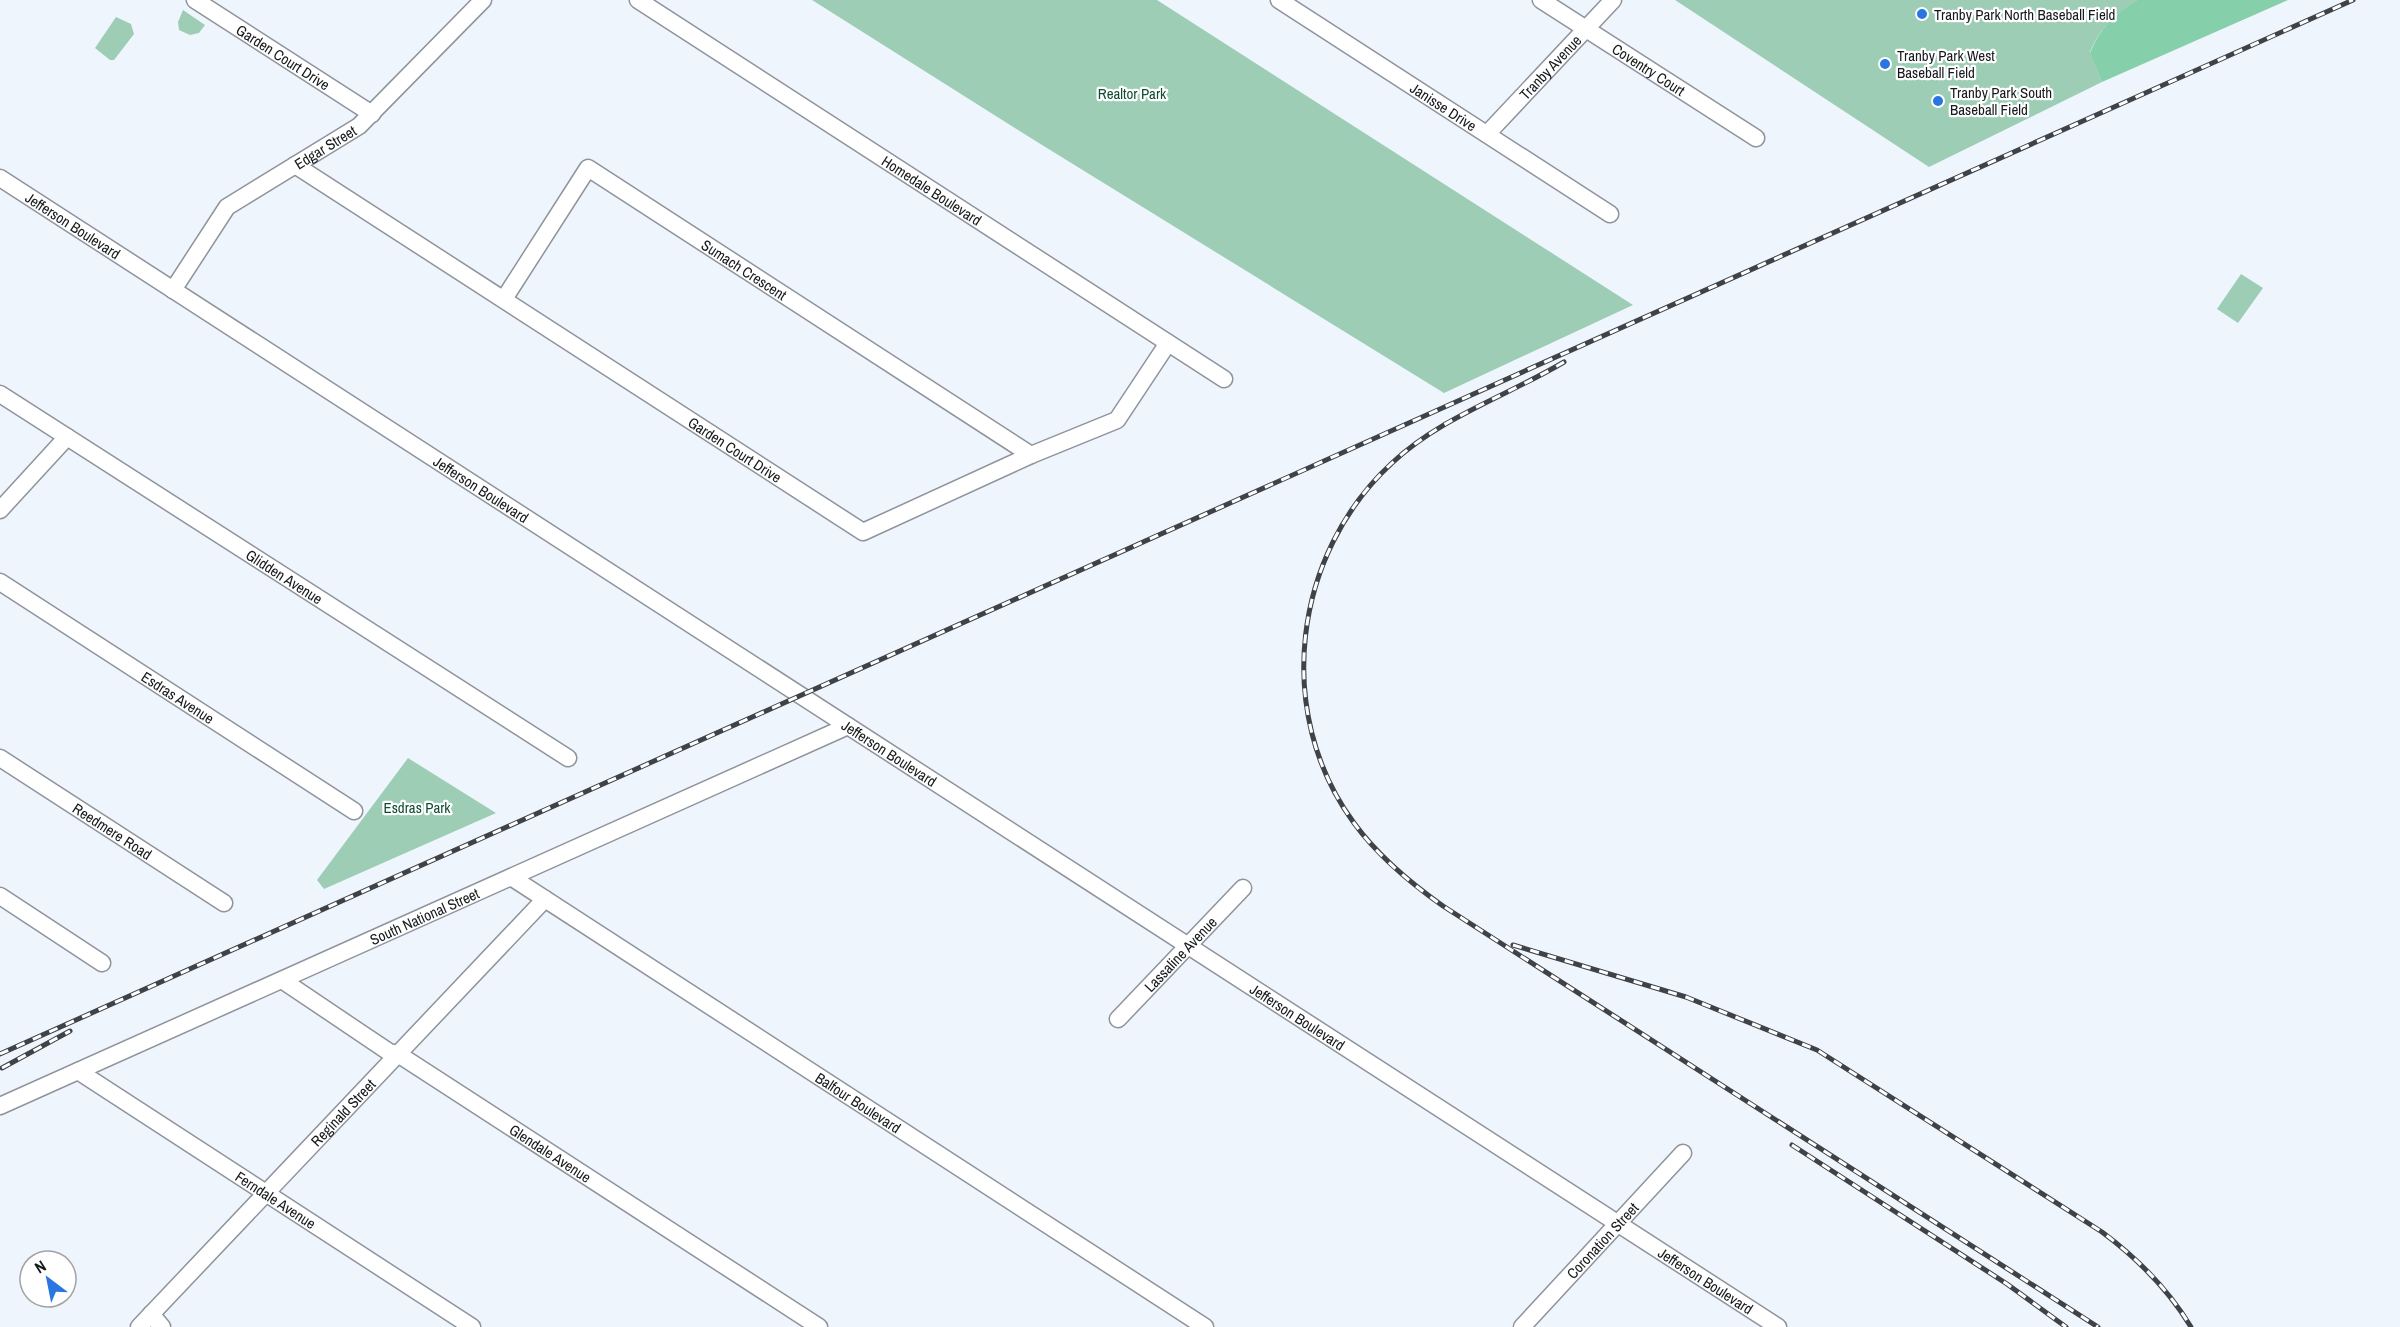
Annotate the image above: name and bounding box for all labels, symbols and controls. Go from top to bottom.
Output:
place label: Tranby Park North Baseball Field [1934,4,2115,25]
marker: Tranby Park North Baseball Field [1915,7,1929,21]
street label: Garden Court Drive [232,19,334,95]
street label: Tranby Avenue [1514,30,1586,104]
street label: Coventry Court [1608,38,1690,101]
place label: Tranby Park West Baseball Field [1897,45,1995,83]
marker: Tranby Park West Baseball Field [1878,57,1892,71]
street label: Janisse Drive [1406,77,1481,136]
place label: Tranby Park South Baseball Field [1950,82,2052,120]
park label: Realtor Park [1098,83,1167,104]
marker: Tranby Park South Baseball Field [1931,94,1945,108]
street label: Edgar Street [290,120,360,174]
street label: Homedale Boulevard [878,150,986,230]
street label: Jefferson Boulevard [21,187,125,264]
street label: Sumach Crescent [698,234,792,305]
street label: Garden Court Drive [684,411,786,487]
street label: Jefferson Boulevard [430,451,533,527]
street label: Glidden Avenue [242,544,327,609]
street label: Esdras Avenue [138,666,219,728]
street label: Jefferson Boulevard [838,714,941,791]
street label: Reedmere Road [69,797,156,864]
park label: Esdras Park [384,797,451,818]
street label: South National Street [366,882,483,949]
street label: Lassaline Avenue [1139,911,1221,996]
street label: Jefferson Boulevard [1246,978,1349,1055]
street label: Balfour Boulevard [812,1067,905,1138]
street label: Reginald Street [306,1074,380,1151]
street label: Glendale Avenue [506,1119,596,1187]
street label: Ferndale Avenue [231,1166,320,1234]
street label: Coronation Street [1561,1197,1643,1283]
street label: Jefferson Boulevard [1654,1242,1757,1319]
north arrow [18,1249,78,1309]
text: N [30,1254,50,1278]

